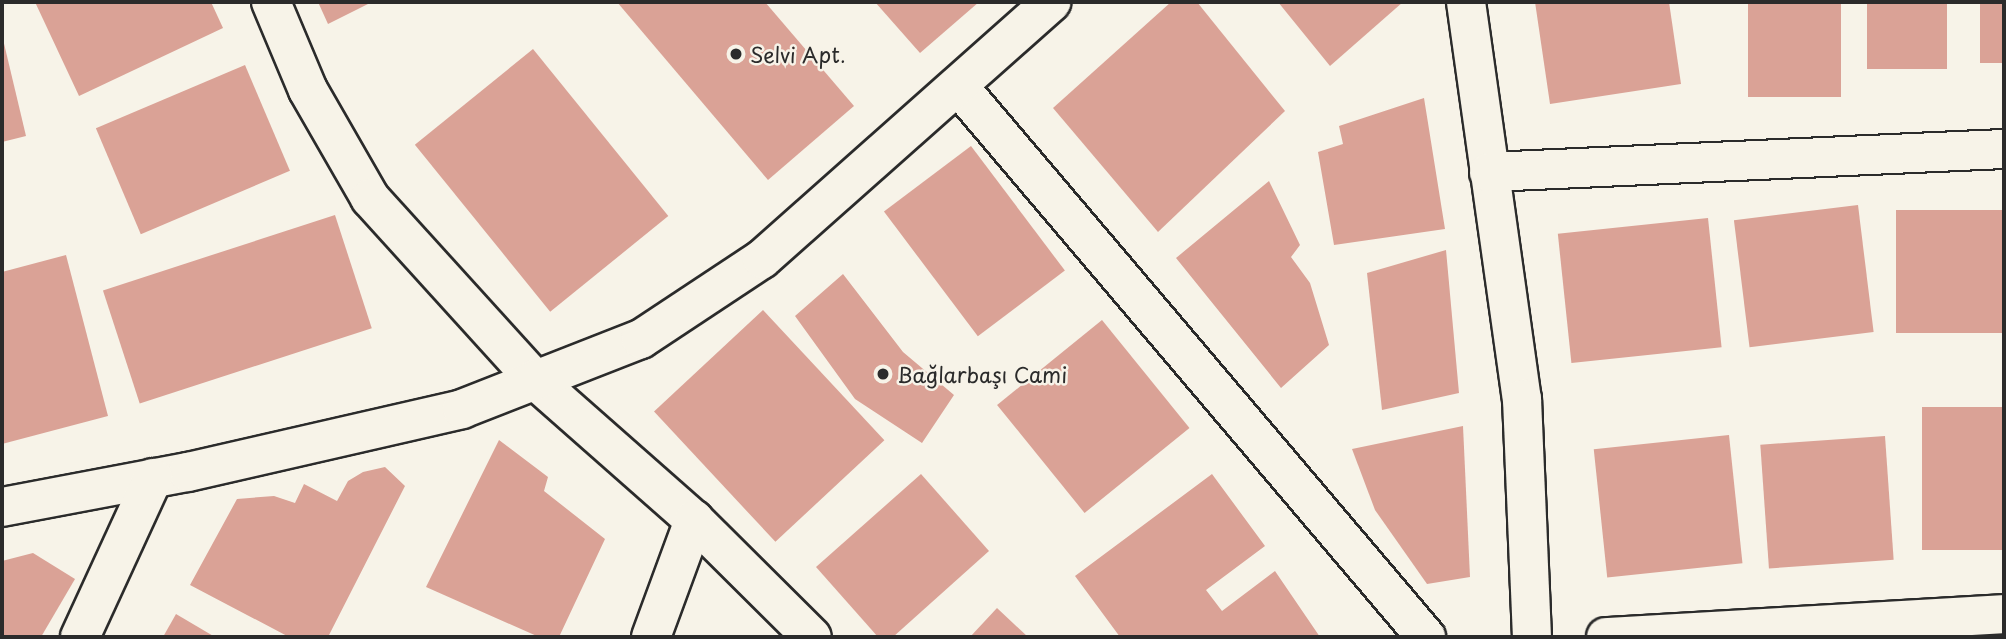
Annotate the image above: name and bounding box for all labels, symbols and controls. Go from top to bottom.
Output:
place label: Selvi Apt. [750,41,847,67]
marker: Selvi Apt. [728,46,744,62]
place label: Bağlarbaşı Cami [897,361,1068,387]
marker: Bağlarbaşı Cami [875,366,891,382]

